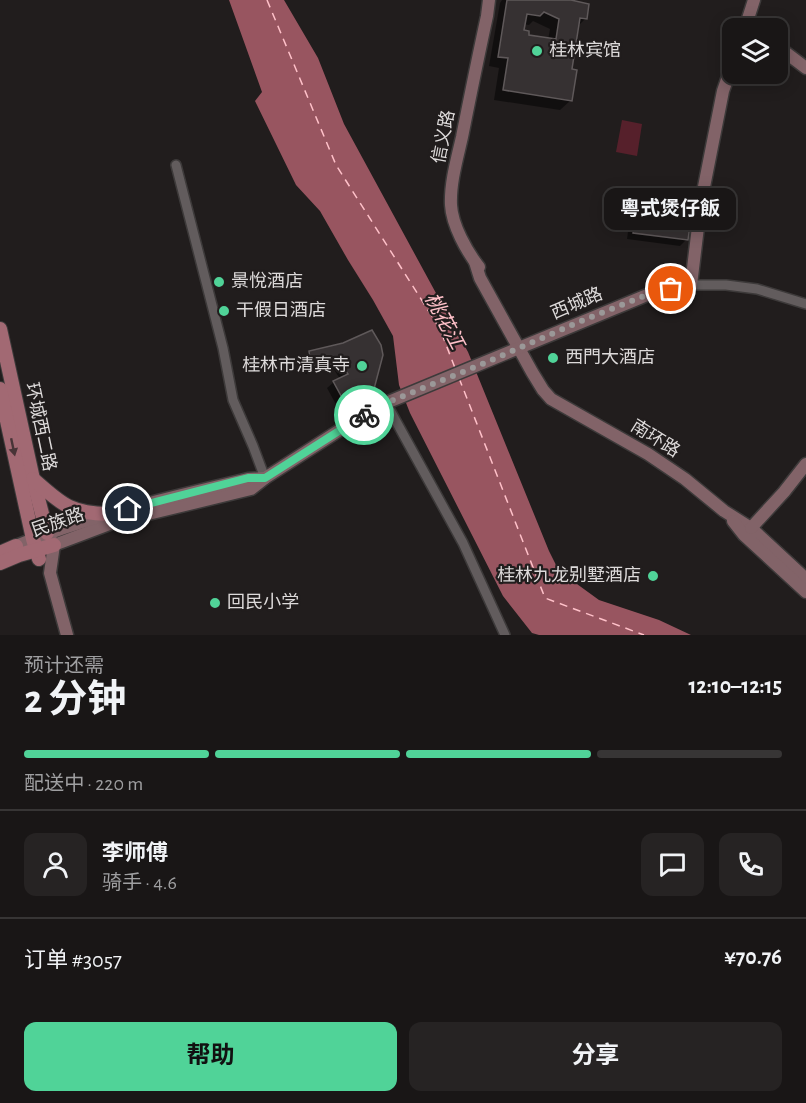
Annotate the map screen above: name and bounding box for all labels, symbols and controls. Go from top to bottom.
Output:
map controls [722,18,788,84]
button: layers [722,18,788,84]
place label: 桂林宾馆 [549,40,621,60]
marker: 桂林宾馆 [530,44,544,58]
street label: 信义路 [428,108,458,165]
callout: 粵式煲仔飯 [605,187,737,229]
text: 粵式煲仔飯 [620,199,720,219]
pin [645,263,696,314]
place label: 景悅酒店 [231,271,303,291]
icon: bag [654,272,687,305]
marker: 景悅酒店 [212,275,226,289]
street label: 西城路 [548,283,605,323]
water label: 桃花江 [421,289,469,354]
place label: 干假日酒店 [236,300,326,320]
marker: 干假日酒店 [217,304,231,318]
place label: 西門大酒店 [565,347,655,367]
marker: 西門大酒店 [546,351,560,365]
place label: 桂林市清真寺 [242,355,350,375]
marker: 桂林市清真寺 [355,359,369,373]
street label: 环城西二路 [22,381,60,473]
courier [334,385,394,445]
icon: bike [348,399,381,432]
street label: 南环路 [627,415,684,461]
one-way arrow [8,437,18,456]
pin [102,483,153,534]
icon: home [111,492,144,525]
street label: 民族路 [29,504,86,540]
place label: 桂林九龙别墅酒店 [497,565,641,585]
marker: 桂林九龙别墅酒店 [646,569,660,583]
place label: 回民小学 [227,592,299,612]
marker: 回民小学 [208,596,222,610]
text: 预计还需 [24,656,104,676]
text: 12:10–12:15 [688,675,782,697]
text: 2 分钟 [24,681,126,720]
text: 配送中 · 220 m [24,774,143,794]
button: person [24,833,87,896]
button: chat [641,833,704,896]
button: phone [719,833,782,896]
text: 李师傅 [102,842,168,864]
text: 骑手 · 4.6 [102,873,177,893]
text: ¥70.76 [724,946,782,968]
text: 订单 #3057 [24,949,122,971]
button: 帮助 [24,1022,397,1091]
button: 分享 [409,1022,782,1091]

